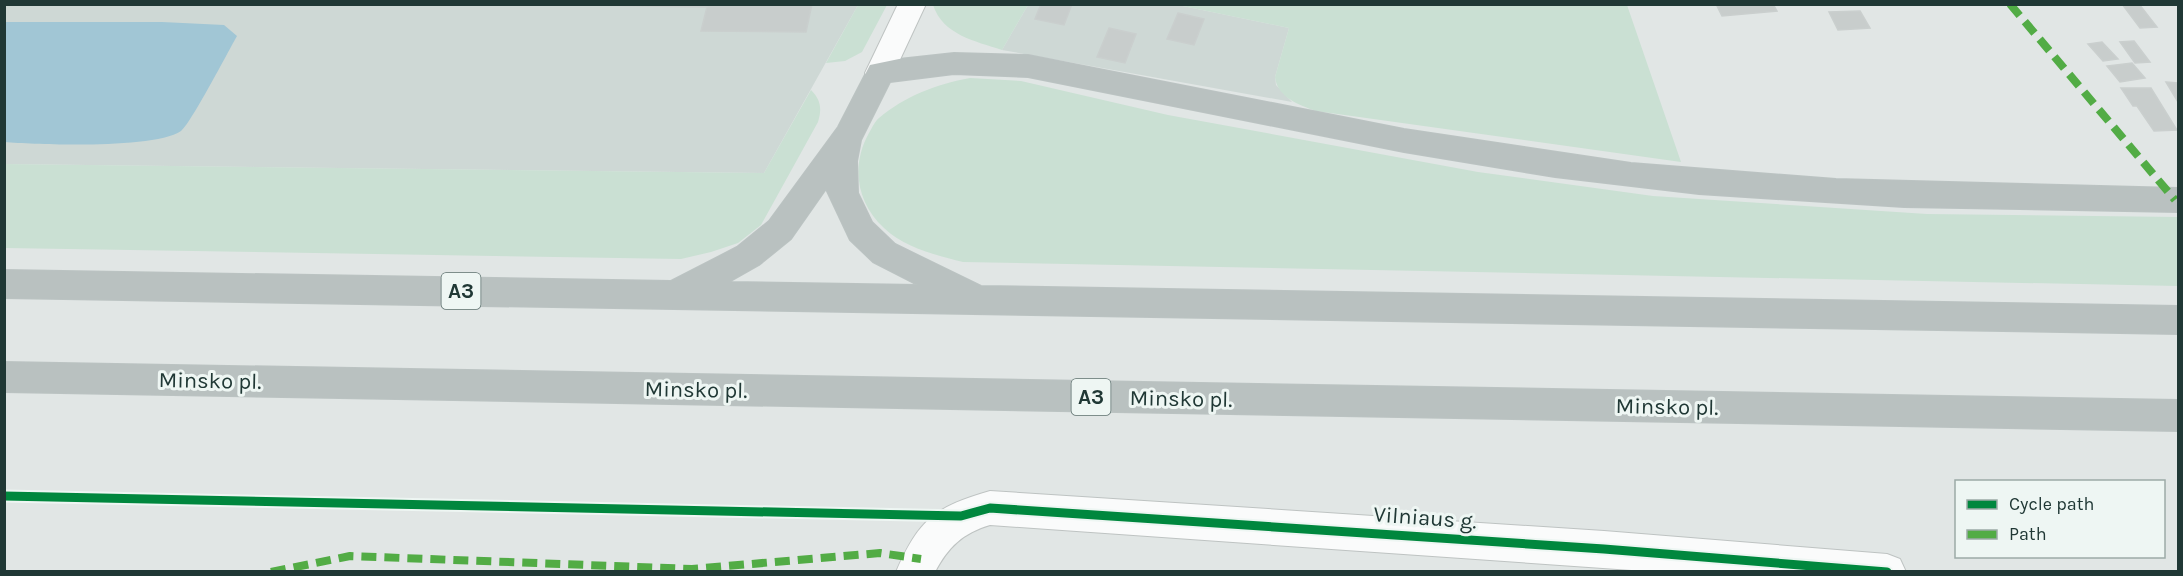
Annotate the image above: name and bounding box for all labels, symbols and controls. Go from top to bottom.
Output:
road number: A3 [442,273,480,309]
street label: Minsko pl. [158,367,262,395]
street label: Minsko pl. [644,376,748,404]
road number: A3 [1072,379,1110,415]
street label: Minsko pl. [1129,385,1233,413]
street label: Minsko pl. [1615,393,1719,421]
legend [1955,480,2165,558]
text: Cycle path [2009,493,2094,515]
street label: Vilniaus g. [1372,501,1478,535]
text: Path [2009,523,2047,545]

